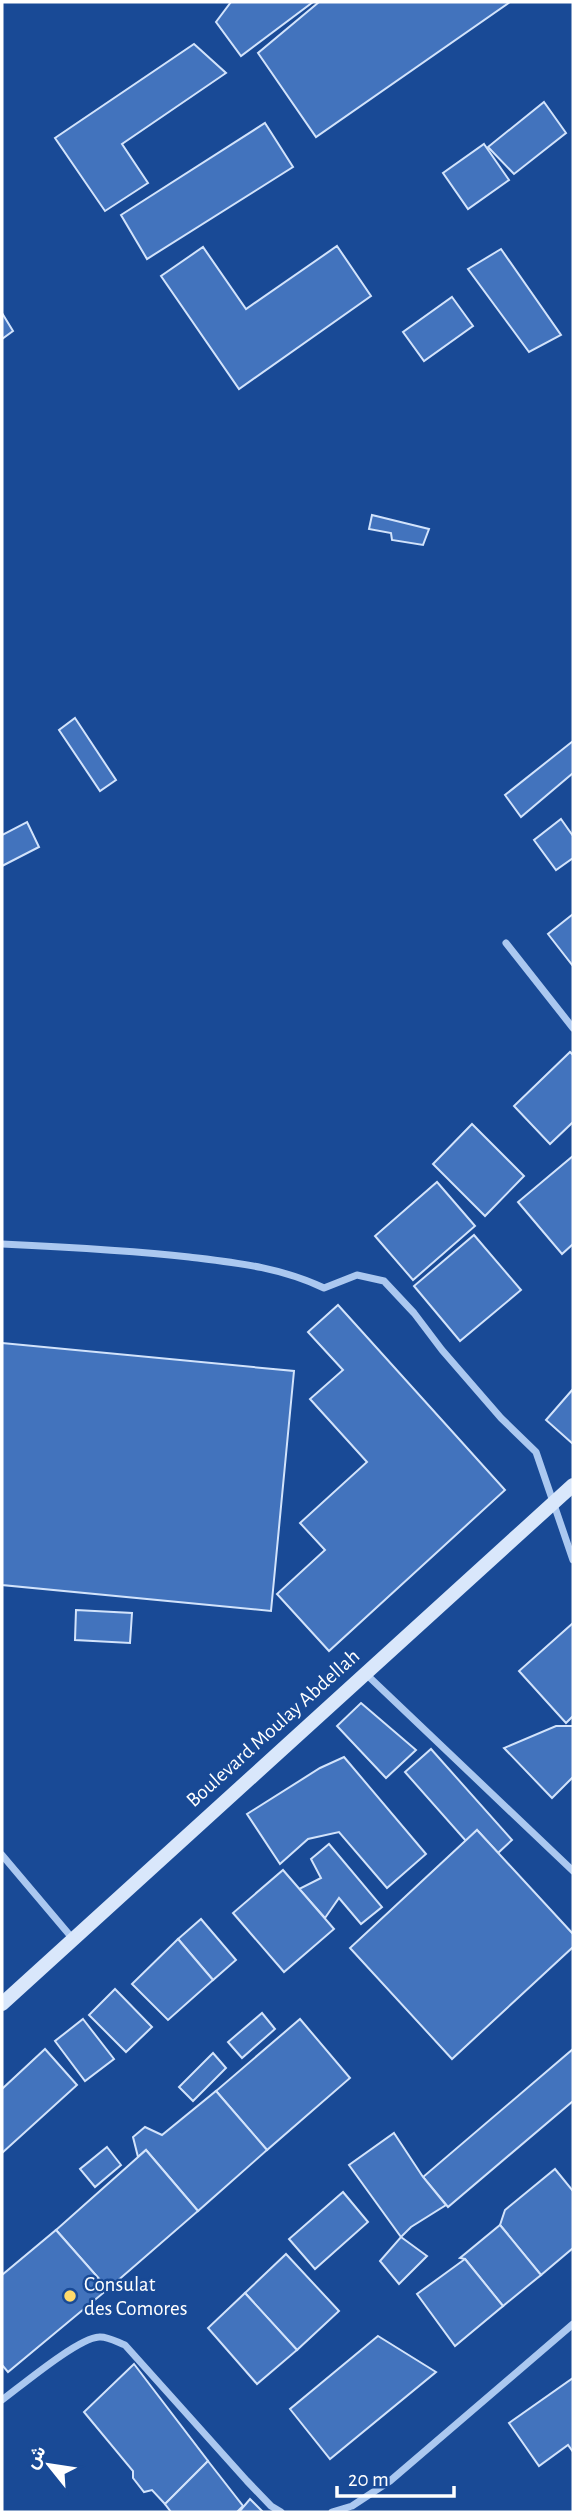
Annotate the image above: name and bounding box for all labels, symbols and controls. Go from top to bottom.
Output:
street label: Boulevard Moulay Abdellah [182,1645,364,1811]
place label: Consulat des Comores [84,2274,188,2319]
marker: Consulat des Comores [62,2288,78,2304]
north arrow [14,2430,84,2500]
text: ش [22,2442,50,2472]
scale bar [337,2454,454,2498]
text: 20 m [348,2469,389,2490]

